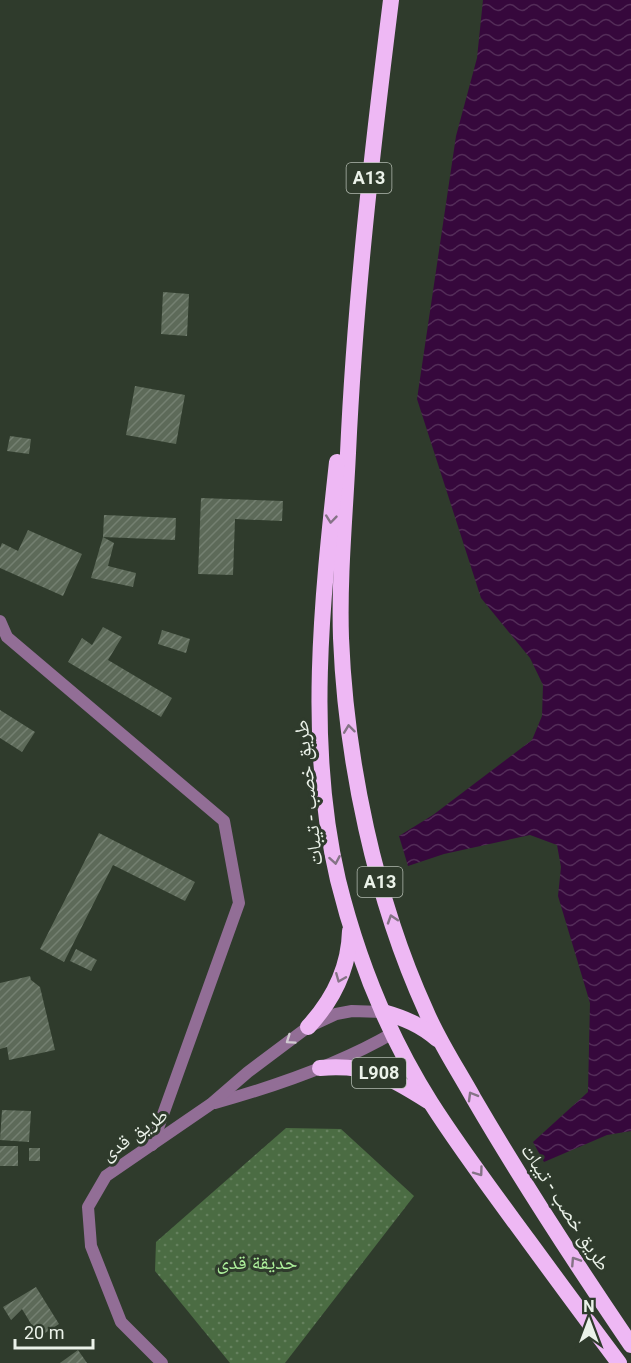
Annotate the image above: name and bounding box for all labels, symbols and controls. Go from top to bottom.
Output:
road number: A13 [346,163,392,193]
one-way arrow [325,514,338,523]
street label: طريق خصب - تيبات [288,719,328,867]
one-way arrow [343,724,355,733]
one-way arrow [328,854,341,864]
road number: A13 [358,867,403,897]
one-way arrow [386,914,399,925]
one-way arrow [335,972,347,983]
one-way arrow [285,1033,296,1044]
road number: L908 [352,1058,406,1088]
one-way arrow [468,1091,480,1102]
street label: طريق قدى [96,1102,172,1166]
street label: طريق خصب - تيبات [516,1139,616,1275]
one-way arrow [471,1165,482,1176]
park label: حديقة قدى [216,1250,298,1274]
one-way arrow [571,1257,582,1268]
north arrow [559,1291,619,1351]
text: N [583,1297,595,1316]
scale bar [15,1312,93,1350]
text: 20 m [24,1322,64,1343]

